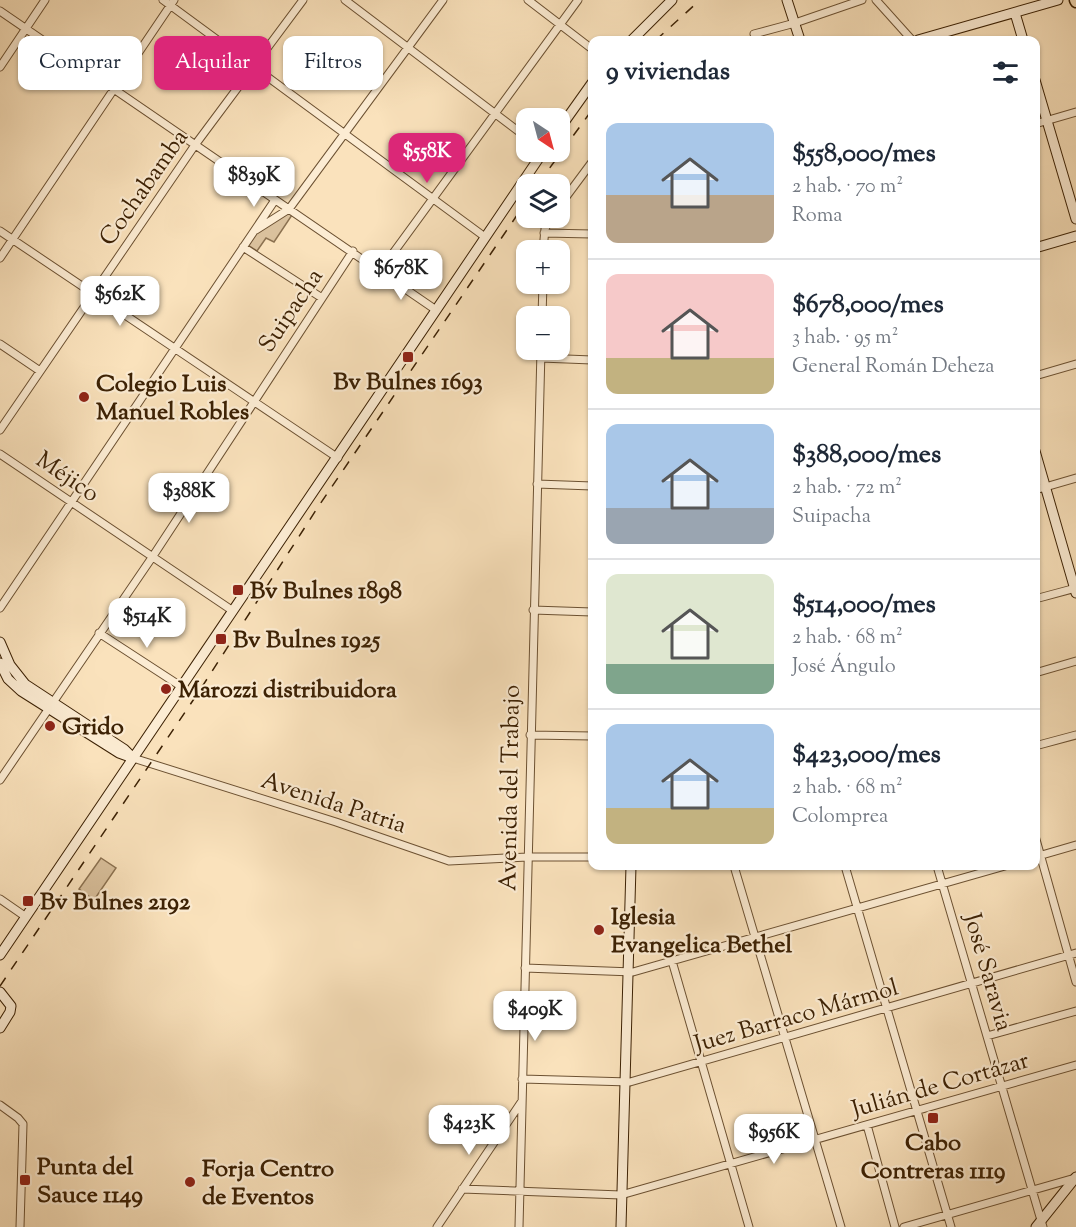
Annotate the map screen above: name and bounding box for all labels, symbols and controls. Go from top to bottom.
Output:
chip: Comprar [18,36,142,90]
chip: Alquilar [154,36,271,90]
chip: Filtros [283,36,383,90]
text: 9 viviendas [606,54,730,91]
icon: filters [989,56,1022,89]
north arrow [516,108,570,162]
map controls [516,108,570,360]
street label: Cochabamba [92,123,197,253]
pin: $558K [385,133,469,184]
text: $558,000/mes [792,136,936,173]
text: $558K [403,138,452,167]
icon: home [654,147,726,219]
pin: $839K [212,157,296,208]
text: $839K [228,162,280,191]
text: 2 hab. · 70 m² [792,173,903,202]
button: layers [516,174,570,228]
text: Roma [792,202,842,231]
button: + [516,240,570,294]
pin: $678K [359,250,443,301]
text: $678K [373,255,429,284]
street label: Suipacha [251,262,332,360]
pin: $562K [78,276,162,327]
text: $562K [94,281,146,310]
text: $678,000/mes [792,287,944,324]
icon: home [654,298,726,370]
button: − [516,306,570,360]
text: 3 hab. · 95 m² [792,324,898,353]
marker: Bv Bulnes 1693 [401,350,415,364]
text: General Román Deheza [792,353,994,382]
place label: Bv Bulnes 1693 [333,366,483,400]
place label: Colegio Luis Manuel Robles [96,368,249,430]
marker: Colegio Luis Manuel Robles [77,390,91,404]
text: $388,000/mes [792,437,941,474]
street label: Méjico [28,444,105,511]
icon: home [654,448,726,520]
pin: $388K [147,473,231,524]
text: 2 hab. · 72 m² [792,474,902,503]
text: $388K [162,478,216,507]
text: Suipacha [792,503,871,532]
place label: Bv Bulnes 1898 [250,575,402,609]
marker: Bv Bulnes 1898 [231,583,245,597]
text: $514,000/mes [792,587,936,624]
pin: $514K [105,598,189,649]
icon: home [654,598,726,670]
text: $514K [123,603,171,632]
place label: Bv Bulnes 1925 [233,624,381,658]
text: 2 hab. · 68 m² [792,624,903,653]
marker: Bv Bulnes 1925 [214,632,228,646]
text: José Ángulo [792,653,896,682]
place label: Marozzi distribuidora [178,674,398,708]
marker: Marozzi distribuidora [159,682,173,696]
street label: Avenida del Trabajo [492,685,530,891]
place label: Grido [62,711,124,745]
marker: Grido [43,719,57,733]
text: $423,000/mes [792,737,941,774]
icon: home [654,748,726,820]
street label: Avenida Patria [256,764,410,843]
text: 2 hab. · 68 m² [792,774,903,803]
text: Colomprea [792,803,888,832]
place label: Bv Bulnes 2192 [40,886,191,920]
marker: Bv Bulnes 2192 [21,894,35,908]
place label: Iglesia Evangelica Bethel [611,901,792,963]
street label: José Saravia [954,908,1020,1035]
marker: Iglesia Evangelica Bethel [592,923,606,937]
street label: Juez Barraco Mármol [689,971,903,1063]
pin: $409K [493,991,577,1042]
text: $409K [507,996,563,1025]
street label: Julián de Cortázar [846,1044,1033,1128]
pin: $423K [427,1105,511,1156]
text: $423K [443,1110,495,1139]
marker: Cabo Contreras 1119 [926,1111,940,1125]
pin: $956K [732,1114,816,1165]
text: $956K [748,1119,800,1148]
place label: Cabo Contreras 1119 [861,1127,1006,1189]
place label: Punta del Sauce 1149 [37,1151,143,1213]
place label: Forja Centro de Eventos [202,1153,334,1215]
marker: Punta del Sauce 1149 [18,1173,32,1187]
marker: Forja Centro de Eventos [183,1175,197,1189]

